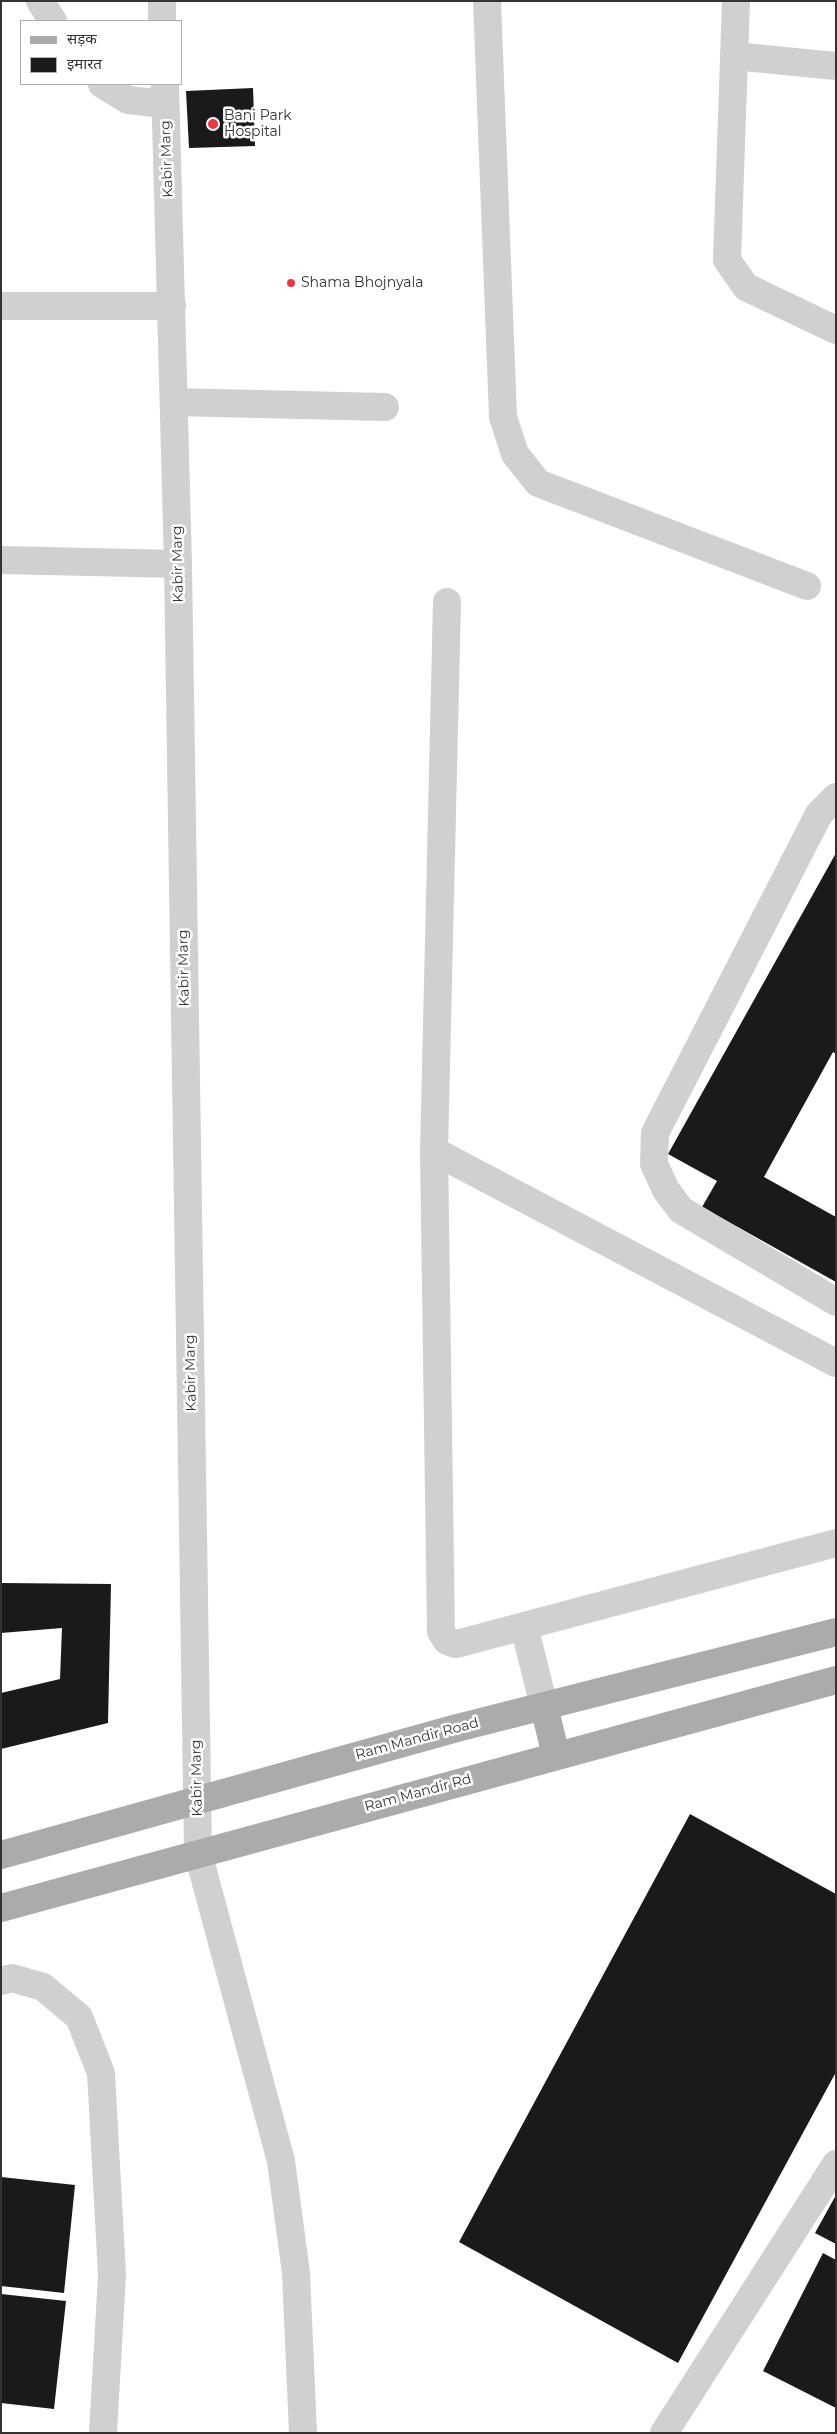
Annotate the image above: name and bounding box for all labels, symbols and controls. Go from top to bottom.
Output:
legend [20,20,182,85]
text: सड़क [67,29,97,48]
text: इमारत [67,54,102,73]
place label: Bani Park Hospital [224,108,292,140]
marker: Bani Park Hospital [206,117,220,131]
street label: Kabir Marg [157,120,177,198]
place label: Shama Bhojnyala [301,275,424,291]
marker: Shama Bhojnyala [285,277,297,289]
street label: Kabir Marg [169,525,187,603]
street label: Kabir Marg [175,929,193,1007]
street label: Kabir Marg [182,1334,200,1412]
street label: Ram Mandir Road [353,1714,481,1764]
street label: Kabir Marg [188,1739,206,1817]
street label: Ram Mandir Rd [363,1771,473,1815]

